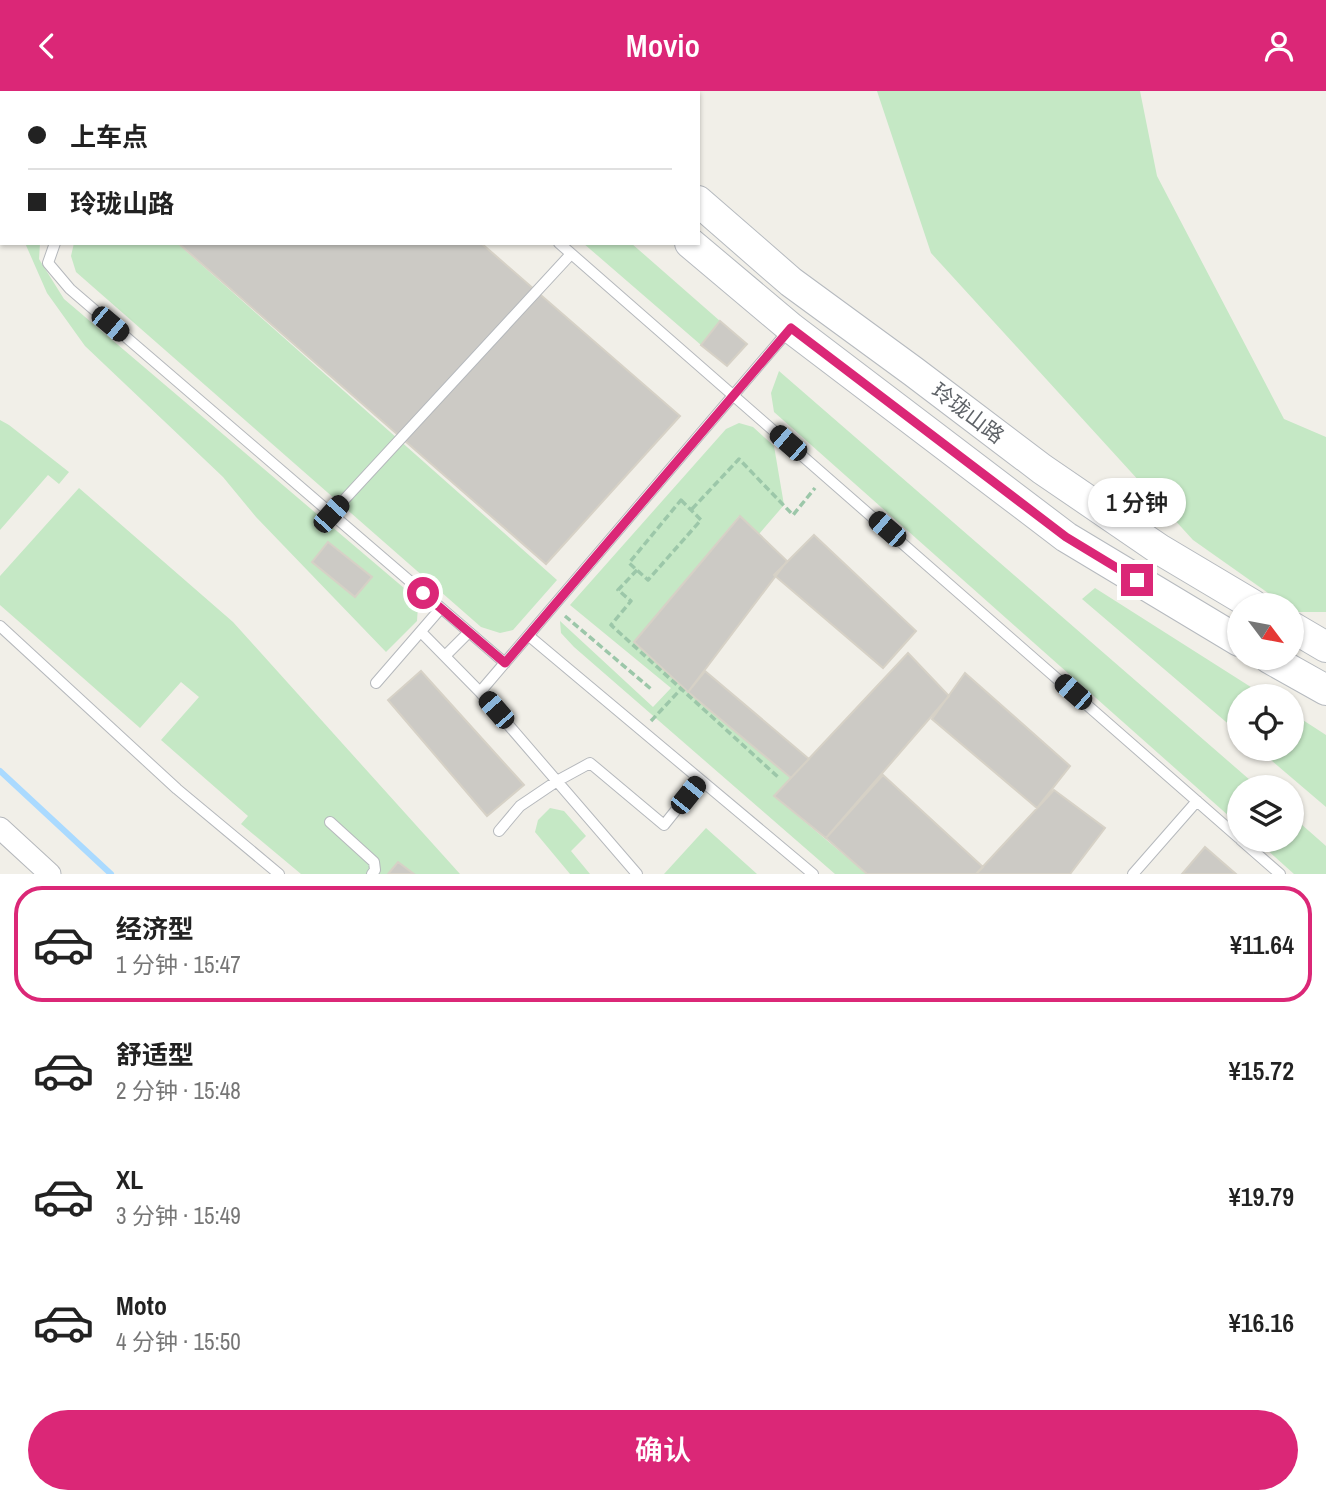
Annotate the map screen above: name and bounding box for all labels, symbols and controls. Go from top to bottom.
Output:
text: Movio [626,24,700,67]
icon: back [28,27,66,65]
icon: person [1260,27,1298,65]
text: 上车点 [70,119,148,154]
text: 玲珑山路 [70,186,174,221]
car [88,302,133,346]
street label: 玲珑山路 [926,376,1010,450]
car [766,421,811,465]
callout: 1 分钟 [1088,479,1186,527]
text: 1 分钟 [1106,487,1168,518]
car [310,491,353,537]
car [865,507,910,551]
route end [1121,564,1153,596]
route start [407,577,439,609]
north arrow [1227,593,1304,670]
map controls [1227,593,1304,852]
car [1051,670,1096,714]
button: locate [1227,684,1304,761]
car [475,687,518,733]
car [667,772,710,818]
button: layers [1227,775,1304,852]
text: 经济型 [116,911,194,946]
icon: car [32,913,95,976]
text: ¥11.64 [1230,927,1294,962]
text: 1 分钟 · 15:47 [116,949,241,980]
text: 舒适型 [116,1037,194,1072]
icon: car [32,1039,95,1102]
text: ¥15.72 [1229,1053,1294,1088]
text: 2 分钟 · 15:48 [116,1075,241,1106]
text: XL [116,1162,143,1197]
icon: car [32,1165,95,1228]
text: ¥19.79 [1229,1179,1294,1214]
text: 3 分钟 · 15:49 [116,1200,241,1231]
text: Moto [116,1288,167,1323]
icon: car [32,1291,95,1354]
text: ¥16.16 [1229,1305,1294,1340]
text: 4 分钟 · 15:50 [116,1326,241,1357]
button: 确认 [28,1410,1298,1490]

